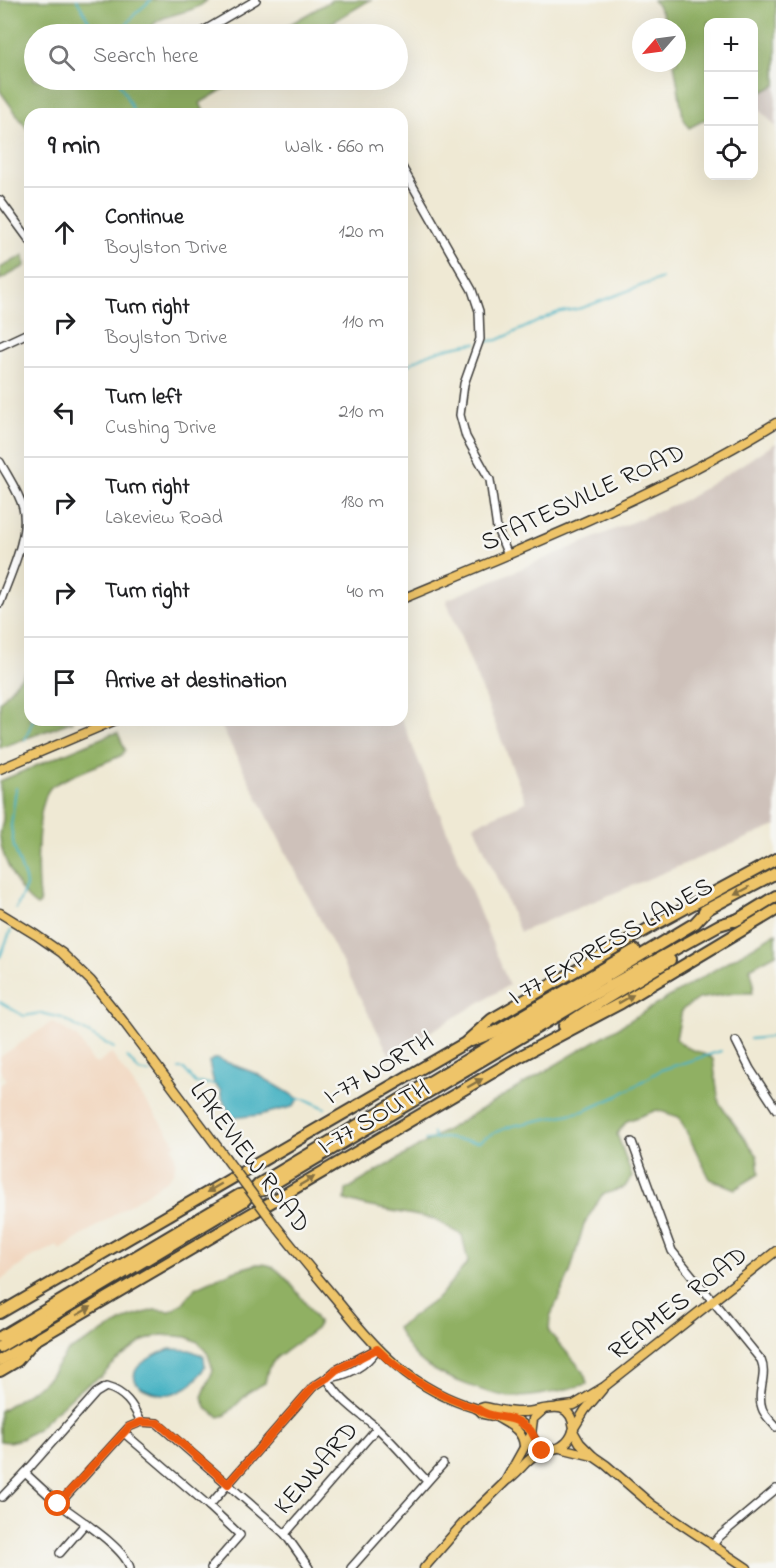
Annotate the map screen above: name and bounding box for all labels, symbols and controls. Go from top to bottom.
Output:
north arrow [632,18,686,72]
map controls [704,18,758,180]
button: + [704,18,758,72]
search box [24,24,408,90]
icon: search [45,41,78,74]
text: Search here [93,41,198,73]
button: − [704,72,758,126]
button: locate [704,126,758,180]
text: 9 min [48,128,100,166]
text: Walk · 660 m [285,133,384,162]
text: Continue [105,202,184,234]
icon: ahead [48,216,81,249]
text: 120 m [339,218,384,247]
text: Boylston Drive [105,234,227,263]
text: Turn right [105,292,190,324]
icon: right [48,306,81,339]
text: 110 m [342,308,384,337]
text: Boylston Drive [105,324,227,353]
text: Turn left [105,382,182,414]
icon: left [48,396,81,429]
text: 210 m [339,398,384,427]
text: Cushing Drive [105,414,216,443]
street label: STATESVILLE ROAD [475,435,692,563]
text: Turn right [105,472,190,504]
icon: right [48,486,81,519]
text: 180 m [341,488,384,517]
text: Lakeview Road [105,504,223,533]
icon: right [48,576,81,609]
text: Turn right [105,576,190,608]
text: 40 m [347,578,384,607]
icon: arrive [48,666,81,699]
text: Arrive at destination [105,666,287,698]
street label: I 77 EXPRESS LANES [502,869,721,1017]
one-way arrow [733,886,750,896]
one-way arrow [618,994,634,1005]
street label: I-77 NORTH [317,1023,442,1116]
street label: I-77 SOUTH [311,1071,438,1166]
street label: LAKEVIEW ROAD [179,1074,318,1242]
one-way arrow [467,1077,483,1088]
one-way arrow [299,1176,316,1186]
one-way arrow [206,1183,222,1194]
street label: REAMES ROAD [601,1238,757,1371]
one-way arrow [76,1306,92,1317]
street label: KENNARD [266,1414,369,1524]
route end [528,1437,554,1463]
route start [44,1490,70,1516]

